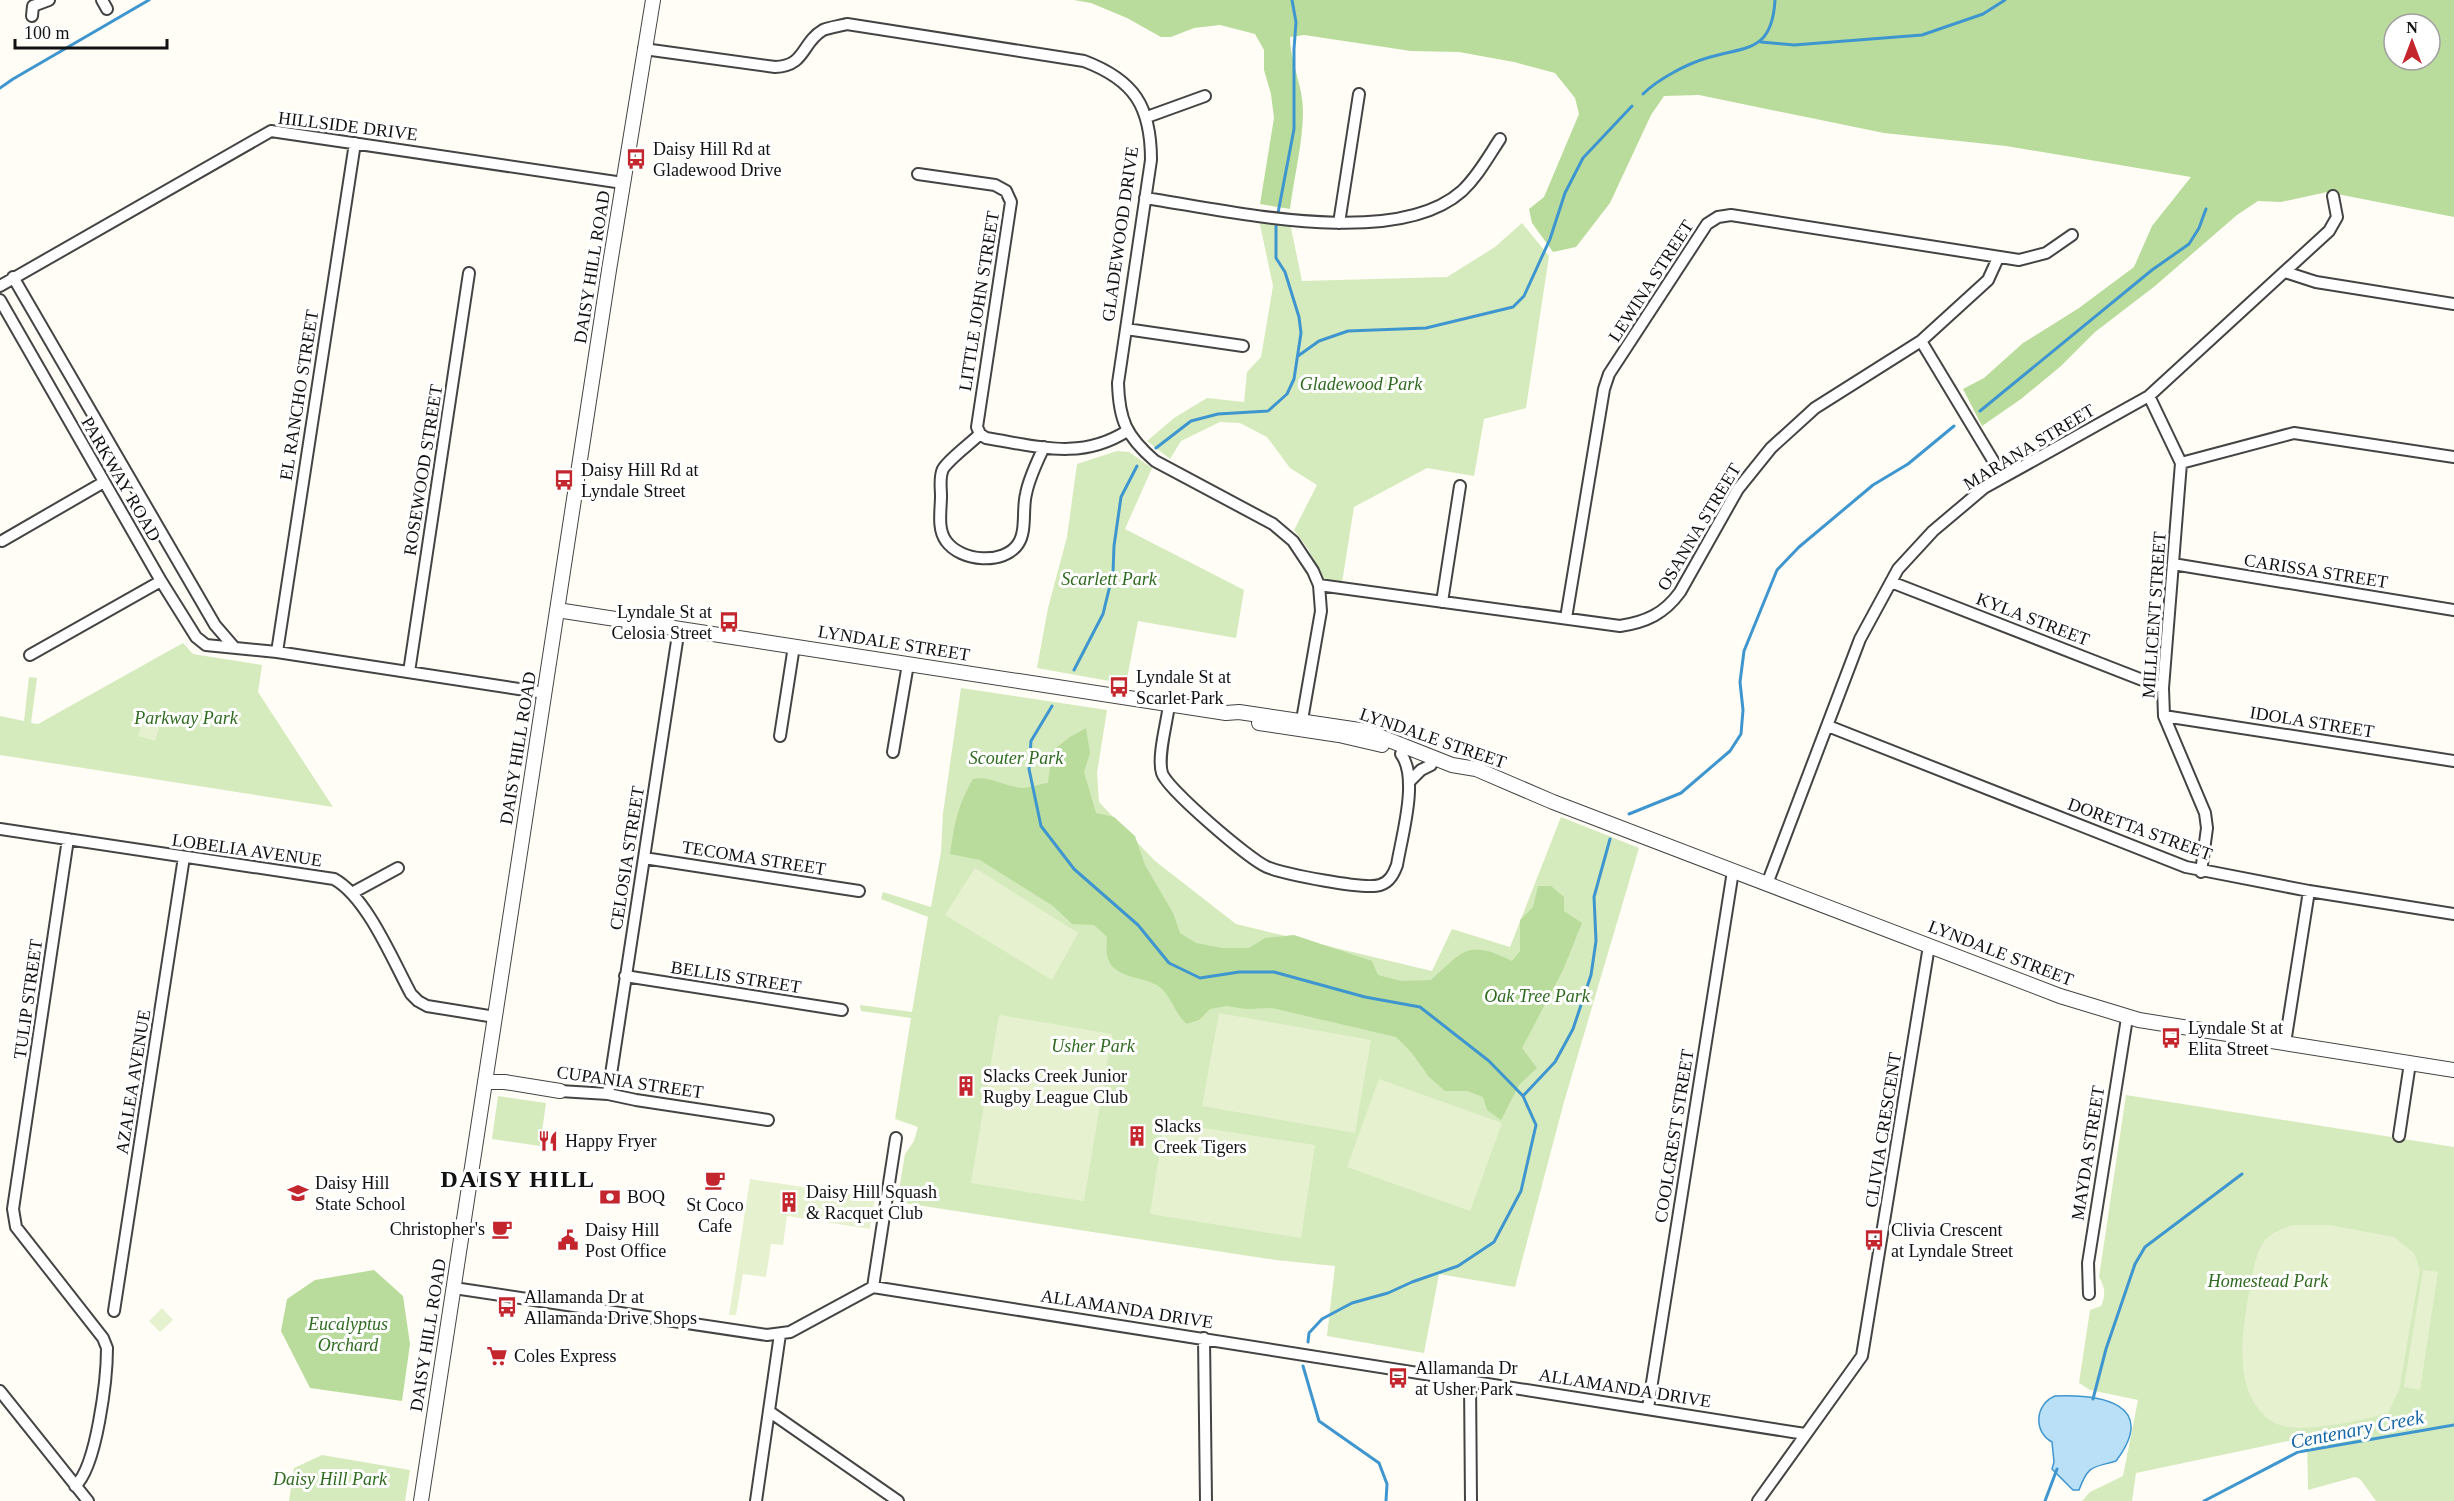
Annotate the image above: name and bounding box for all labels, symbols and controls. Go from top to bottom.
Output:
scale bar [15,12,166,50]
north arrow [2382,12,2442,72]
text: N [2406,19,2418,36]
text: 100 m [24,23,70,43]
street label: HILLSIDE DRIVE [277,108,419,144]
place label: Daisy Hill Rd at Gladewood Drive [653,139,781,180]
street label: GLADEWOOD DRIVE [1098,145,1142,323]
bus stop icon: Daisy Hill Rd at Gladewood Drive [624,147,648,171]
street label: DAISY HILL ROAD [570,189,614,345]
street label: LITTLE JOHN STREET [955,210,1003,392]
street label: LEWINA STREET [1604,217,1698,345]
street label: EL RANCHO STREET [276,308,322,482]
park label: Gladewood Park [1300,374,1423,394]
street label: ROSEWOOD STREET [400,383,446,557]
street label: MARANA STREET [1960,400,2098,494]
street label: PARKWAY ROAD [77,413,165,545]
place label: Daisy Hill Rd at Lyndale Street [581,460,699,501]
street label: OSANNA STREET [1653,460,1745,594]
bus stop icon: Daisy Hill Rd at Lyndale Street [552,468,576,492]
street label: MILLICENT STREET [2138,531,2170,699]
street label: CARISSA STREET [2243,550,2389,592]
park label: Scarlett Park [1061,569,1158,589]
street label: KYLA STREET [1974,588,2092,650]
place label: Lyndale St at Celosia Street [612,602,712,643]
bus stop icon: Lyndale St at Celosia Street [717,610,741,634]
street label: LYNDALE STREET [817,621,971,665]
place label: Lyndale St at Scarlet Park [1136,667,1231,708]
street label: DAISY HILL ROAD [496,670,540,826]
bus stop icon: Lyndale St at Scarlet Park [1107,675,1131,699]
street label: IDOLA STREET [2248,702,2376,742]
street label: LYNDALE STREET [1357,704,1509,772]
park label: Parkway Park [133,708,239,728]
park label: Scouter Park [969,748,1064,768]
street label: CELOSIA STREET [606,785,648,931]
street label: DORETTA STREET [2065,794,2215,864]
street label: LOBELIA AVENUE [171,830,323,870]
street label: TECOMA STREET [681,837,827,879]
street label: LYNDALE STREET [1926,916,2076,990]
street label: TULIP STREET [10,938,46,1060]
street label: BELLIS STREET [669,957,803,997]
park label: Oak Tree Park [1484,986,1591,1006]
street label: AZALEA AVENUE [112,1008,154,1156]
place label: Lyndale St at Elita Street [2188,1018,2283,1059]
bus stop icon: Lyndale St at Elita Street [2159,1026,2183,1050]
park label: Usher Park [1051,1036,1136,1056]
street label: COOLCREST STREET [1650,1048,1698,1224]
street label: CLIVIA CRESCENT [1861,1051,1905,1209]
street label: CUPANIA STREET [555,1062,705,1102]
place label: Slacks Creek Junior Rugby League Club [983,1066,1128,1107]
building icon: Slacks Creek Junior Rugby League Club [954,1074,978,1098]
street label: MAYDA STREET [2067,1084,2109,1222]
place label: Slacks Creek Tigers [1154,1116,1247,1157]
building icon: Slacks Creek Tigers [1125,1124,1149,1148]
restaurant icon: Happy Fryer [536,1129,560,1153]
place label: Happy Fryer [565,1131,656,1151]
district label: DAISY HILL [441,1166,595,1192]
cafe icon: St Coco Cafe [703,1168,727,1192]
place label: Daisy Hill State School [315,1173,406,1214]
school or university icon: Daisy Hill State School [286,1181,310,1205]
place label: Daisy Hill Squash & Racquet Club [806,1182,937,1223]
bank icon: BOQ [598,1185,622,1209]
place label: BOQ [627,1187,665,1207]
building icon: Daisy Hill Squash & Racquet Club [777,1190,801,1214]
place label: St Coco Cafe [686,1195,744,1236]
cafe icon: Christopher's [490,1217,514,1241]
place label: Christopher's [390,1219,485,1239]
place label: Daisy Hill Post Office [585,1220,666,1261]
place label: Clivia Crescent at Lyndale Street [1891,1220,2013,1261]
public building icon: Daisy Hill Post Office [556,1228,580,1252]
bus stop icon: Clivia Crescent at Lyndale Street [1862,1228,1886,1252]
street label: DAISY HILL ROAD [406,1257,450,1413]
park label: Homestead Park [2207,1271,2329,1291]
street label: ALLAMANDA DRIVE [1039,1285,1215,1333]
place label: Allamanda Dr at Allamanda Drive Shops [524,1287,697,1328]
bus stop icon: Allamanda Dr at Allamanda Drive Shops [495,1295,519,1319]
park label: Eucalyptus Orchard [307,1314,388,1355]
supermarket icon: Coles Express [485,1344,509,1368]
place label: Coles Express [514,1346,617,1366]
place label: Allamanda Dr at Usher Park [1415,1358,1517,1399]
street label: ALLAMANDA DRIVE [1537,1364,1713,1412]
bus stop icon: Allamanda Dr at Usher Park [1386,1366,1410,1390]
water label: Centenary Creek [2288,1405,2427,1454]
park label: Daisy Hill Park [272,1469,388,1489]

